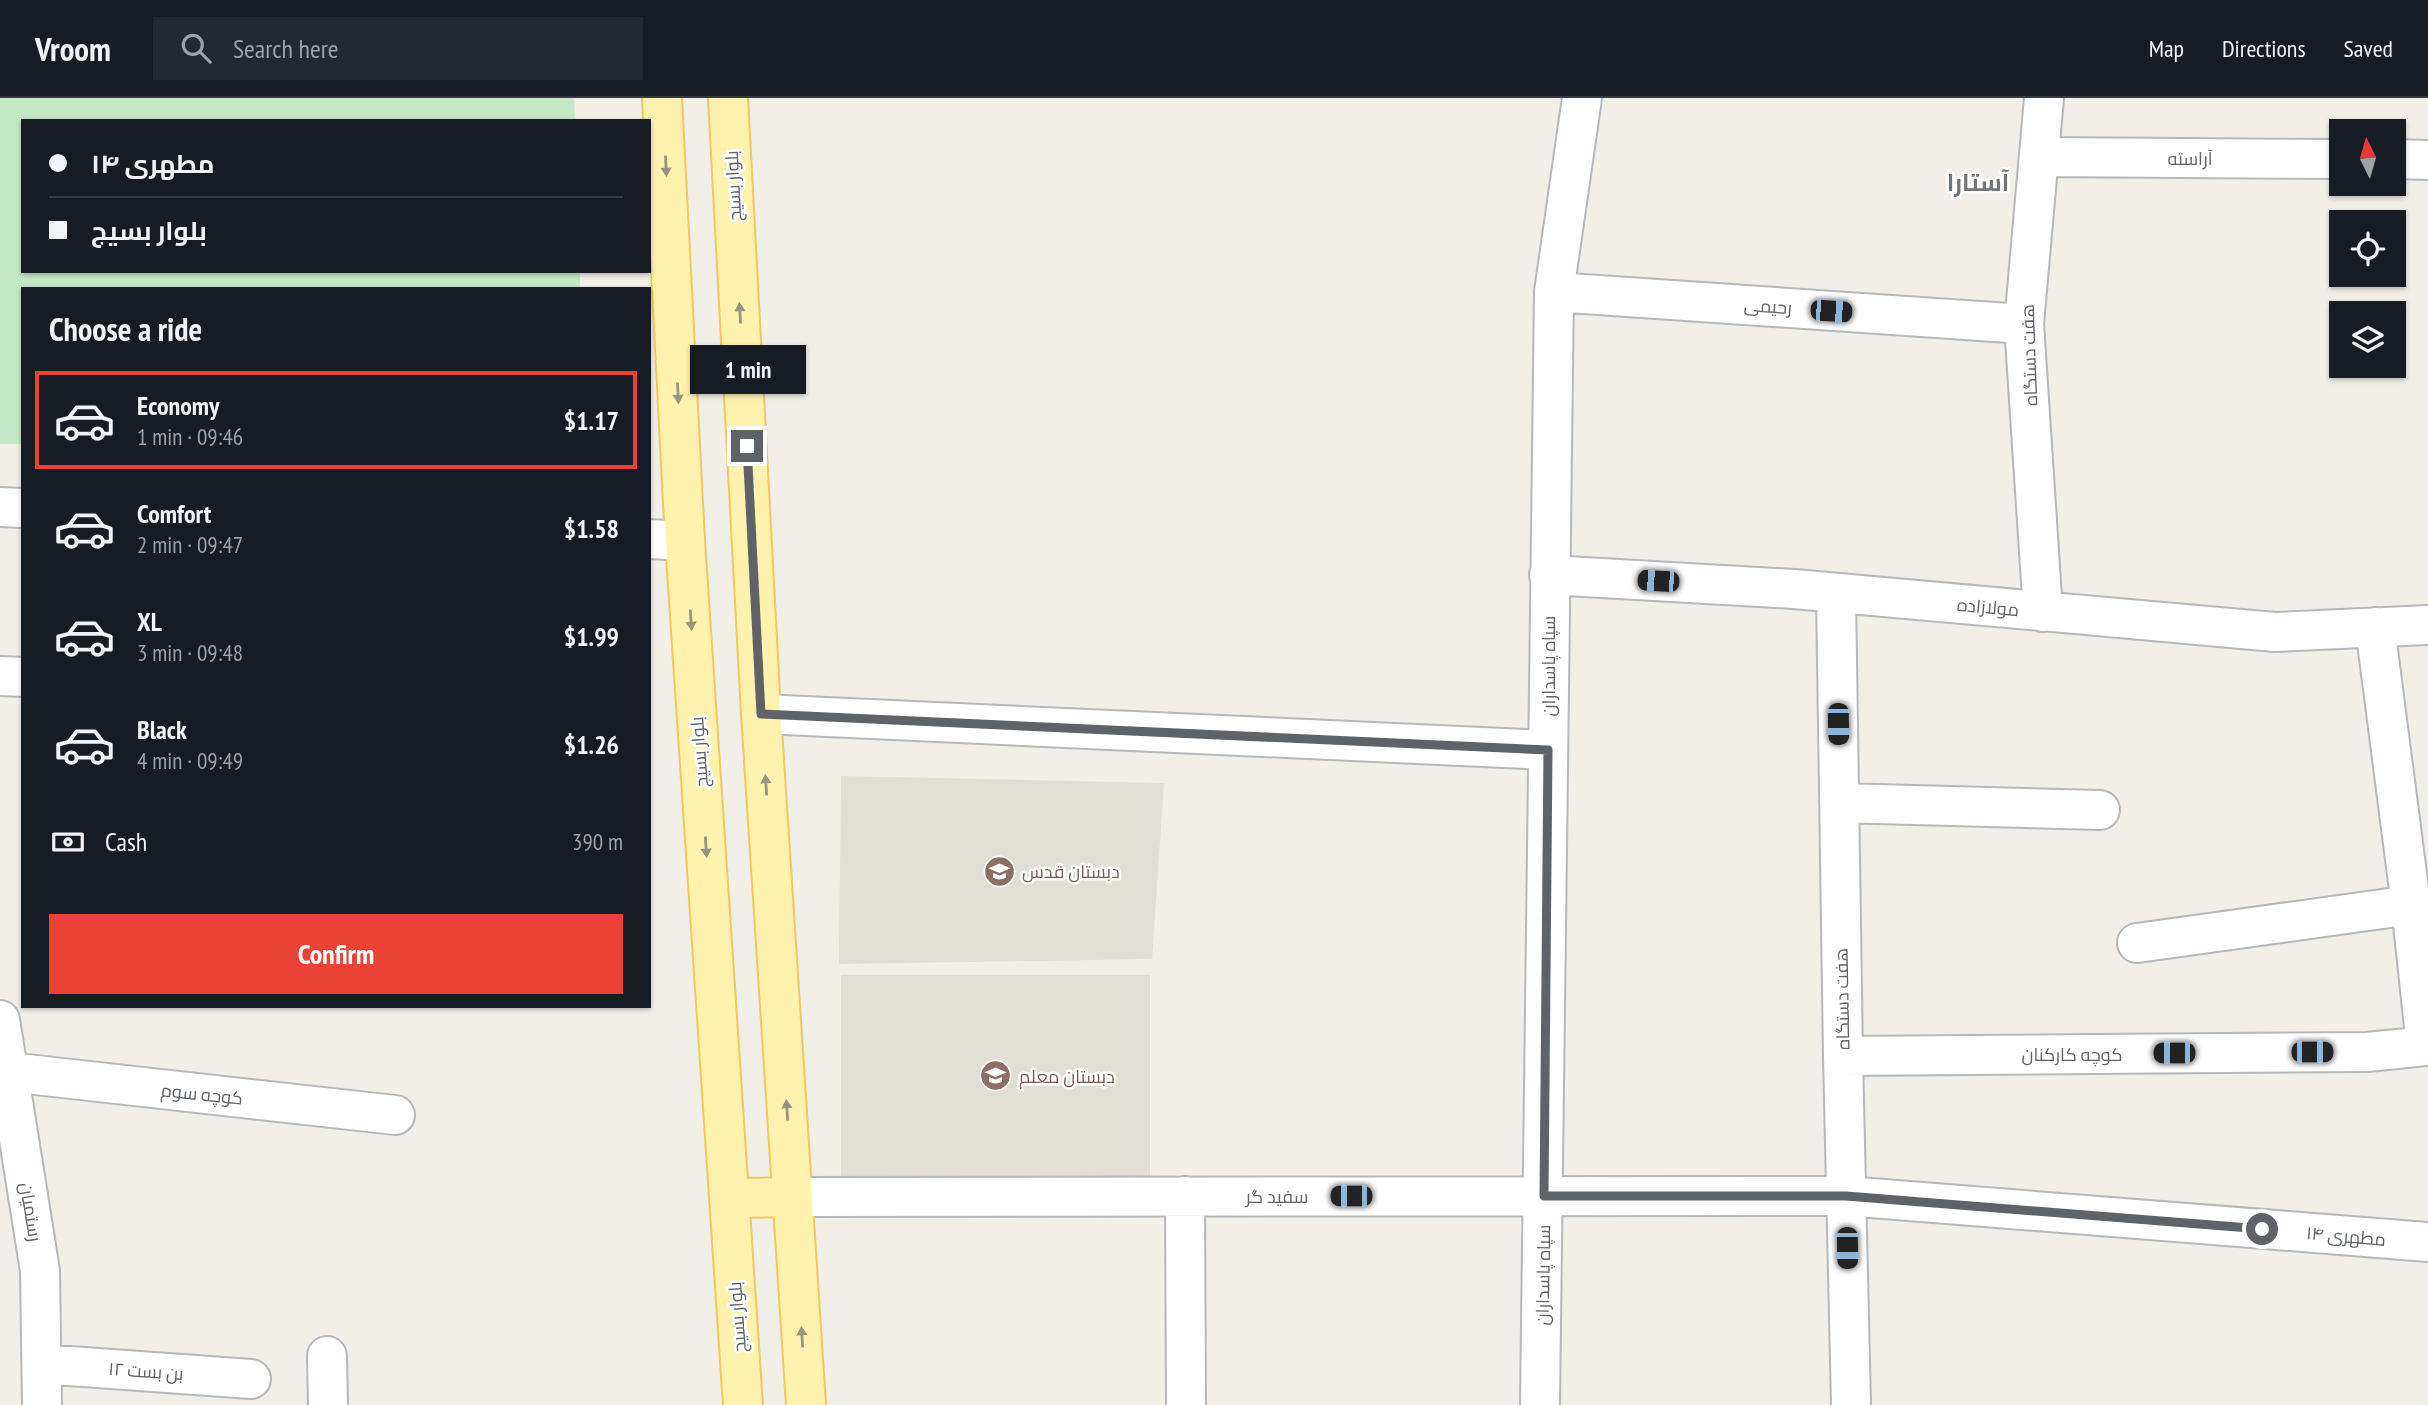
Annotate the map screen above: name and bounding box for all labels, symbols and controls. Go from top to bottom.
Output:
search box [153,17,643,80]
text: Vroom [35,27,111,70]
icon: search [177,29,215,67]
text: Search here [233,32,339,65]
text: Map [2149,33,2184,64]
text: Directions [2222,33,2306,64]
text: Saved [2344,33,2393,64]
north arrow [2329,119,2406,196]
map controls [2329,119,2406,378]
text: مطهری ۱۴ [91,147,215,180]
street label: آراسته [2168,147,2213,170]
street label: بلوار بسیج [720,150,747,222]
one-way arrow [660,155,671,177]
district label: آستارا [1947,167,2010,198]
button: locate [2329,210,2406,287]
text: بلوار بسیج [91,214,207,247]
street label: رحیمی [1743,293,1793,319]
car [1810,299,1853,323]
button: layers [2329,301,2406,378]
one-way arrow [734,302,745,324]
street label: هفت دستگاه [2016,304,2042,406]
text: Choose a ride [49,308,202,350]
callout: 1 min [689,344,805,394]
text: 1 min [725,355,771,384]
one-way arrow [672,383,683,405]
icon: car [53,389,116,452]
text: Economy [137,389,219,422]
text: $1.17 [564,404,619,437]
text: 1 min · 09:46 [137,422,243,451]
route end [731,430,763,462]
icon: car [53,497,116,560]
text: Comfort [137,497,211,530]
text: $1.58 [564,512,619,545]
text: 2 min · 09:47 [137,530,243,559]
car [1637,569,1680,593]
street label: مولازاده [1956,593,2020,621]
icon: car [53,605,116,668]
text: XL [137,605,162,638]
one-way arrow [685,610,696,632]
street label: سپاه پاسداران [1537,616,1561,716]
text: $1.99 [564,620,619,653]
text: 3 min · 09:48 [137,638,243,667]
car [1828,703,1849,745]
icon: car [53,713,116,776]
text: Black [137,713,187,746]
street label: بلوار بسیج [685,716,714,788]
text: $1.26 [564,728,619,761]
text: 4 min · 09:49 [137,746,243,775]
one-way arrow [760,774,771,796]
icon: cash [49,823,87,861]
text: Cash [105,825,147,858]
text: 390 m [572,827,623,856]
one-way arrow [701,837,712,859]
school or university icon: دبستان قدس [982,854,1016,888]
place label: دبستان قدس [1022,860,1120,883]
button: Confirm [49,914,623,994]
street label: هفت دستگاه [1830,948,1854,1050]
car [2292,1042,2334,1063]
street label: کوچه کارکنان [2022,1043,2123,1067]
car [2154,1043,2196,1064]
school or university icon: دبستان معلم [979,1059,1013,1093]
place label: دبستان معلم [1019,1065,1115,1089]
street label: کوچه سوم [160,1078,244,1111]
one-way arrow [781,1099,792,1121]
street label: رستمیان [15,1181,47,1243]
street label: سفید گر [1245,1185,1308,1208]
car [1331,1186,1373,1207]
route start [2246,1213,2278,1245]
street label: مطهری ۱۴ [2305,1221,2387,1251]
street label: سپاه پاسداران [1531,1224,1556,1326]
car [1837,1227,1858,1269]
street label: بلوار بسیج [723,1281,752,1353]
one-way arrow [796,1326,807,1348]
street label: بن بست ۱۲ [108,1357,184,1385]

